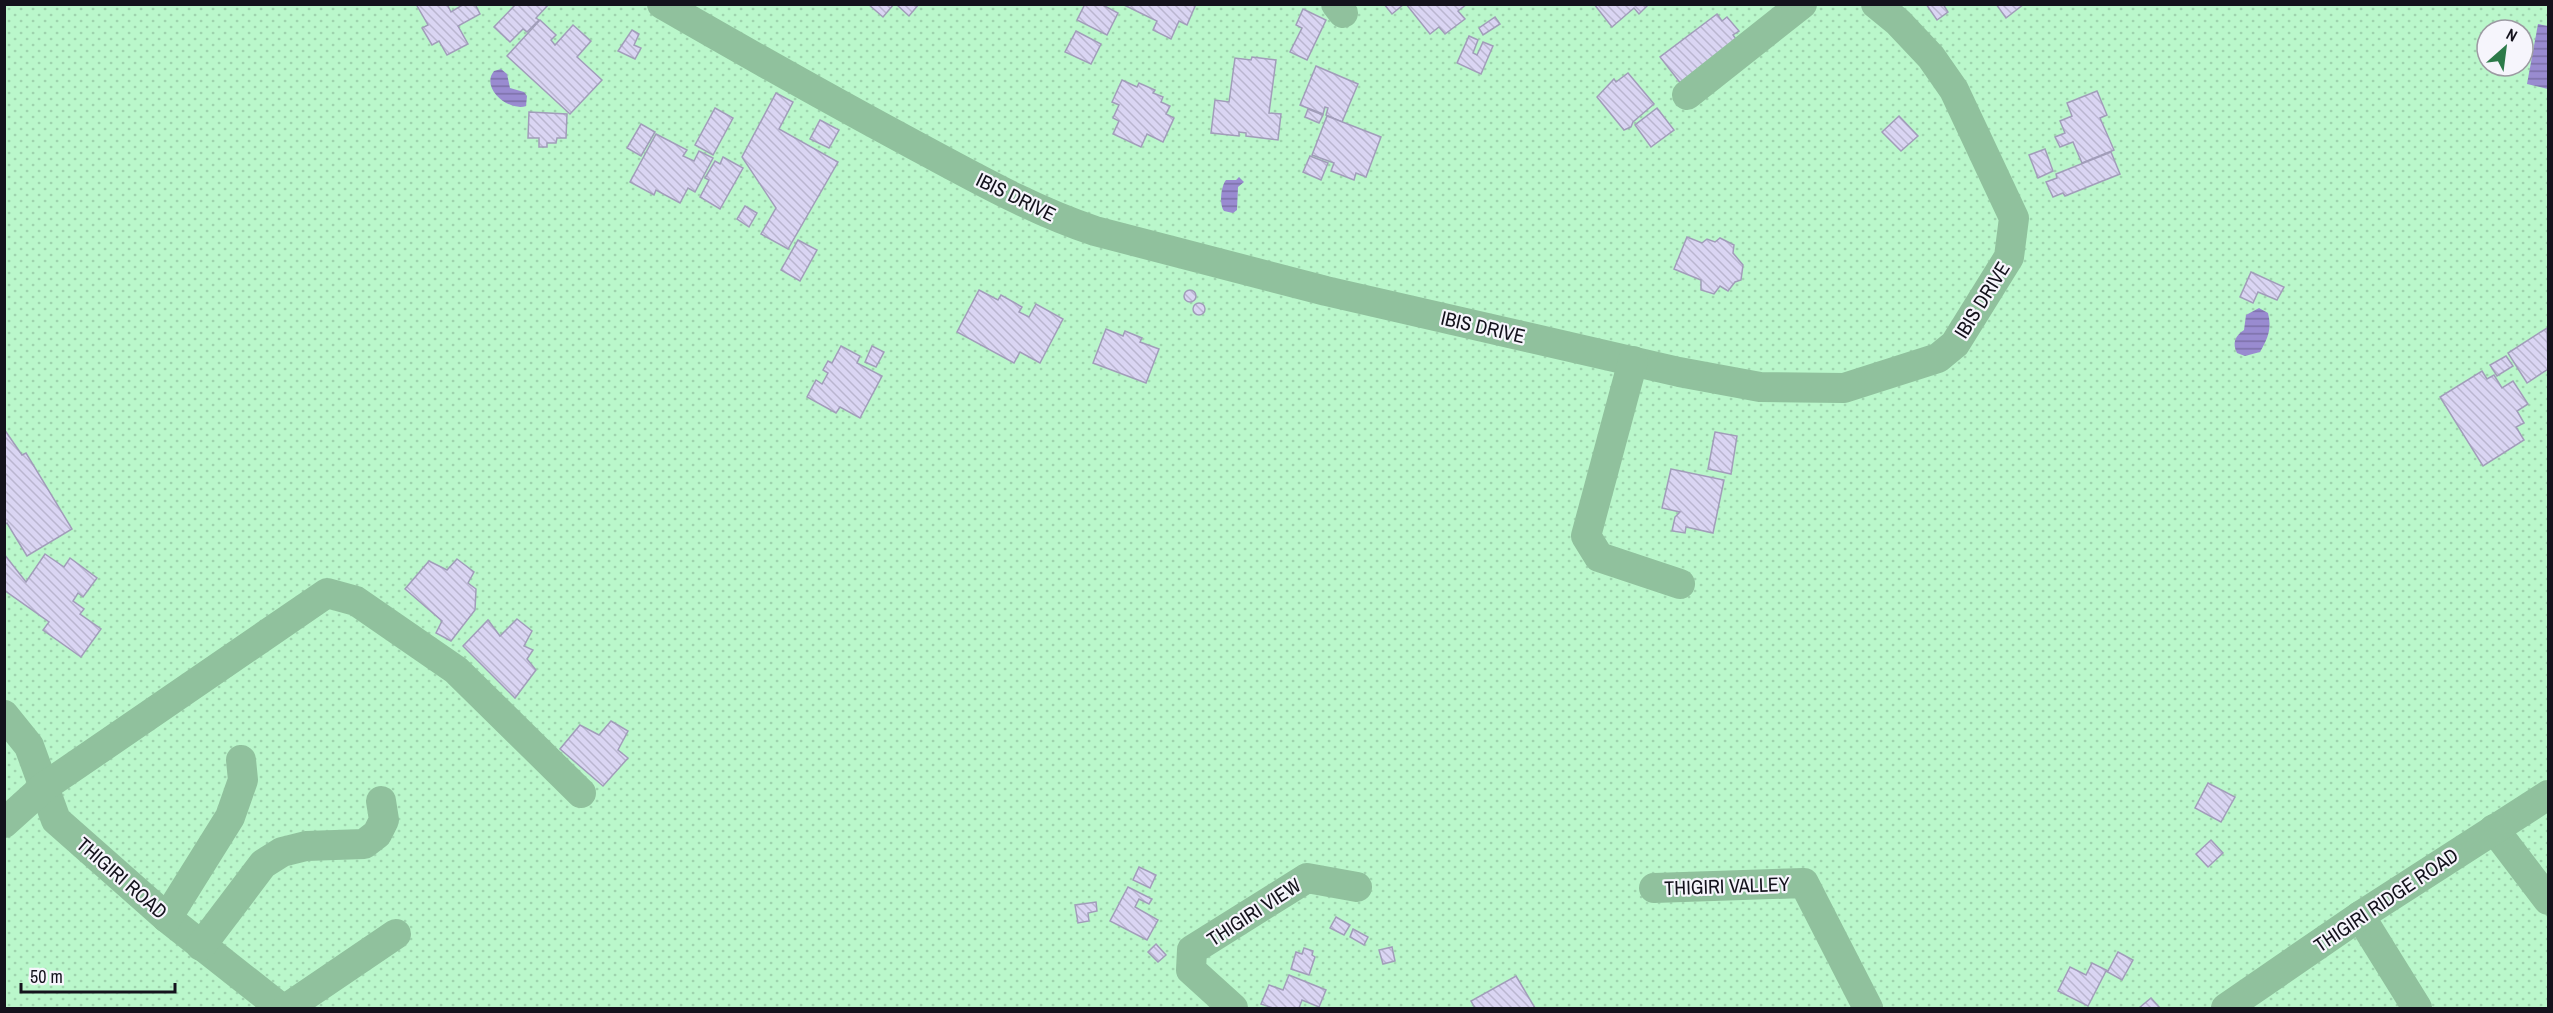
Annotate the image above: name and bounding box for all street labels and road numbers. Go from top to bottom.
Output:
street label: IBIS DRIVE [972,166,1061,227]
street label: IBIS DRIVE [1947,256,2016,343]
street label: IBIS DRIVE [1438,304,1528,349]
street label: THIGIRI ROAD [71,831,173,925]
street label: THIGIRI RIDGE ROAD [2308,841,2463,958]
street label: THIGIRI VALLEY [1664,870,1790,901]
street label: THIGIRI VIEW [1202,871,1306,952]

